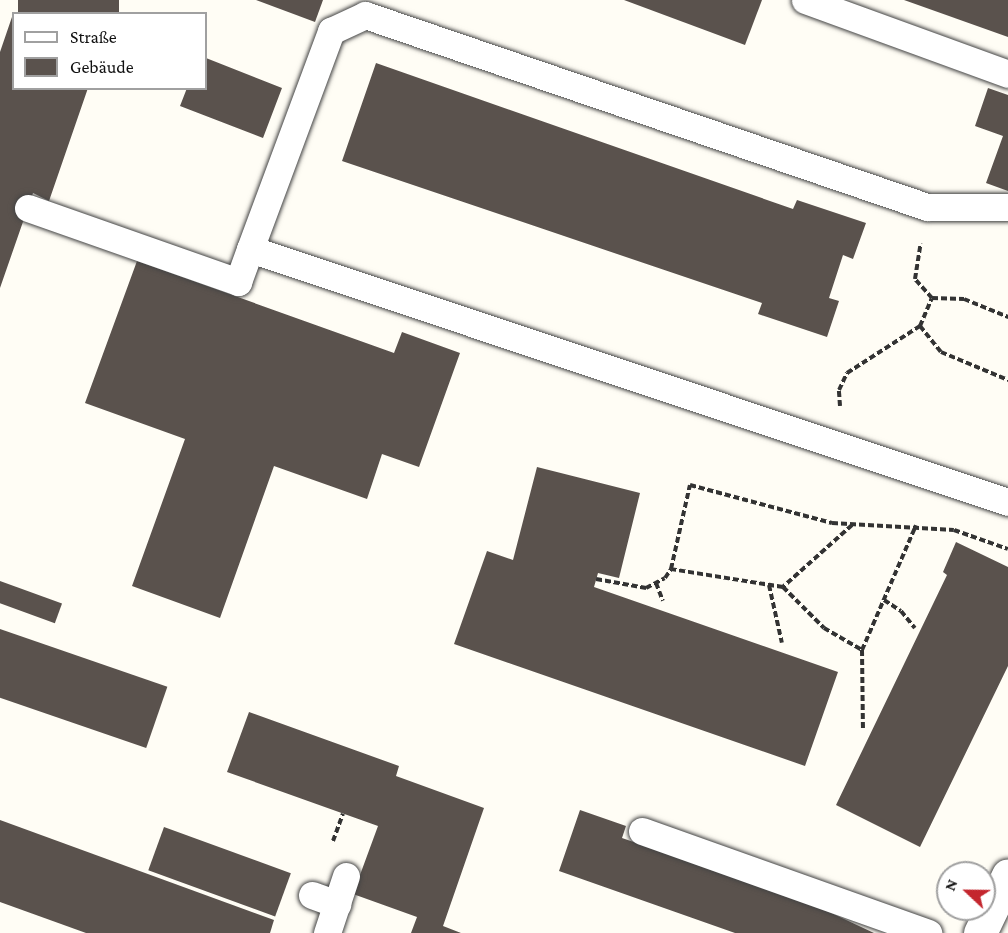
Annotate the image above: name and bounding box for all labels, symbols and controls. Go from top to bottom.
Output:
legend [12,12,207,90]
text: Straße [70,27,117,47]
text: Gebäude [70,57,134,77]
north arrow [936,861,996,921]
text: N [941,877,961,893]

